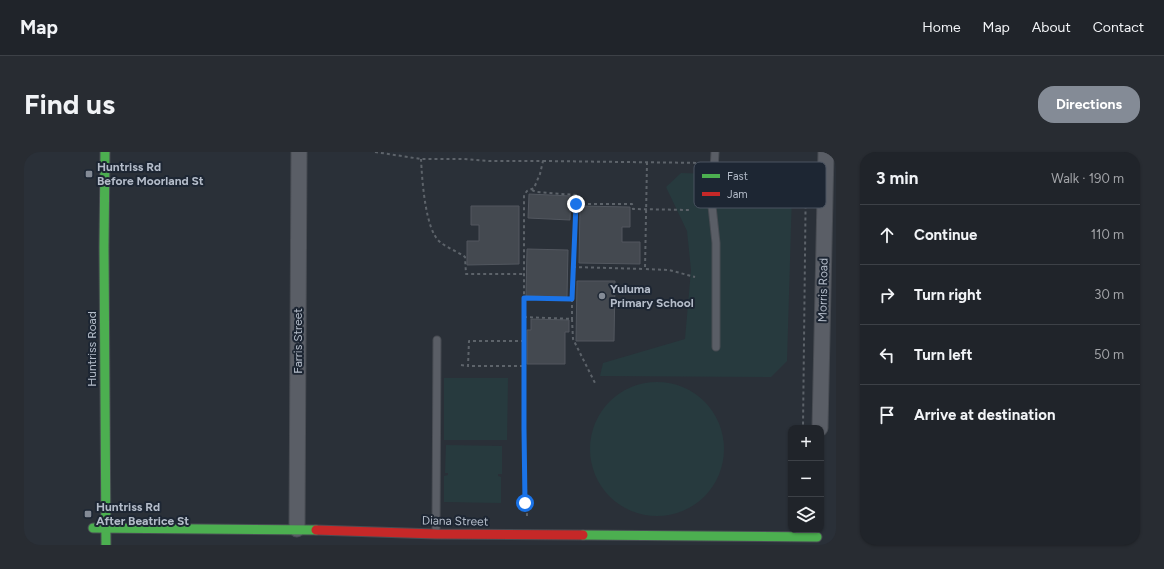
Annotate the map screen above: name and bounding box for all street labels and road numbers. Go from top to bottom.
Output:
street label: Morris Road [815,258,831,322]
street label: Farris Street [291,308,305,374]
street label: Huntriss Road [85,311,99,387]
street label: Diana Street [422,513,489,529]

